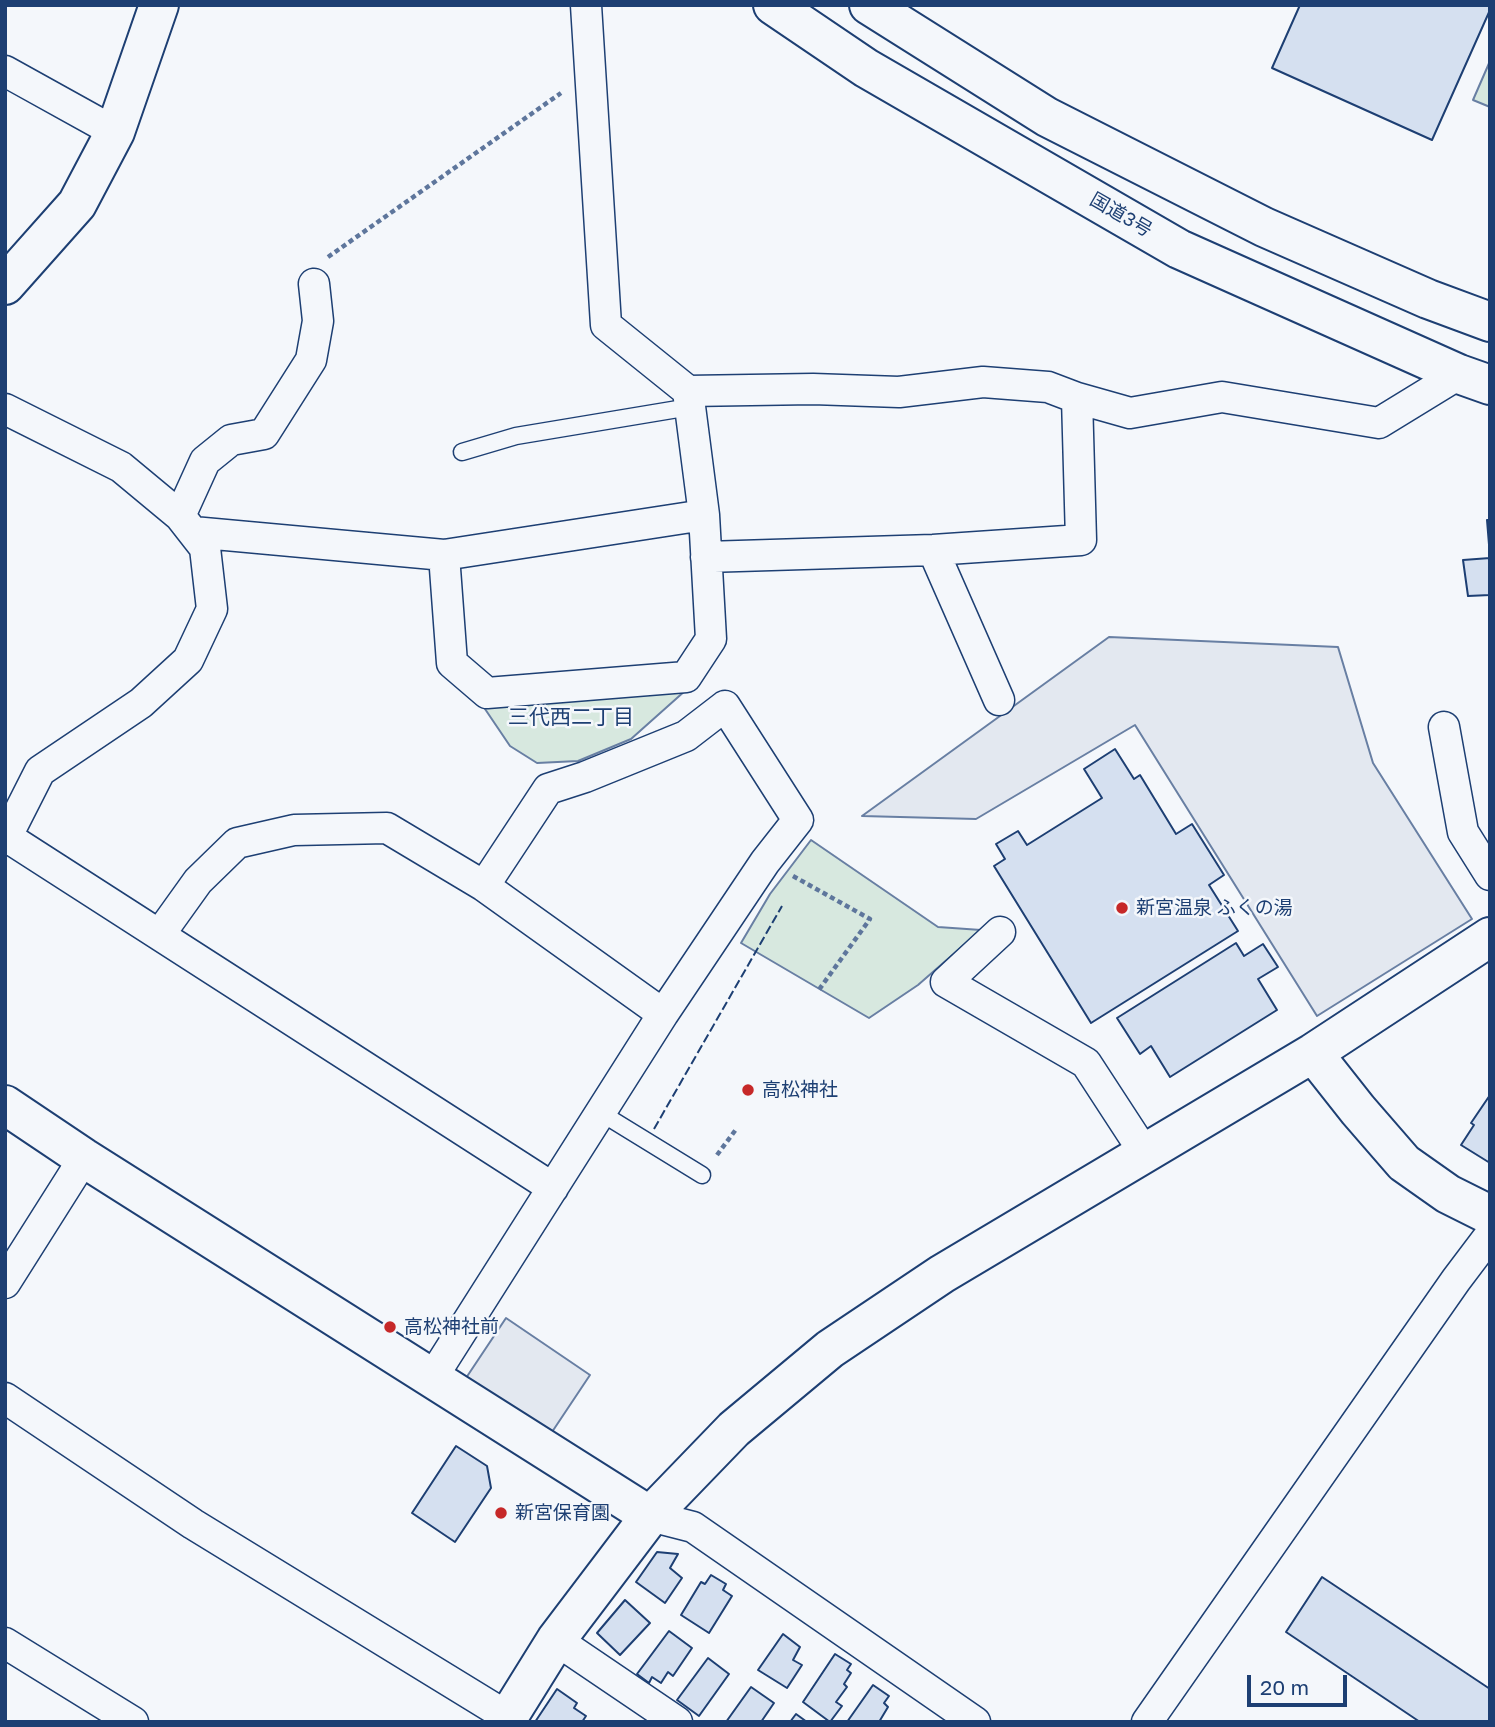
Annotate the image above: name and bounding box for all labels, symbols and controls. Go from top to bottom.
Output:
street label: 国道3号 [1086,188,1156,242]
district label: 三代西二丁目 [508,704,634,730]
place label: 新宮温泉 ふくの湯 [1136,897,1293,919]
marker: 新宮温泉 ふくの湯 [1114,900,1130,916]
place label: 高松神社 [762,1079,838,1101]
marker: 高松神社 [740,1082,756,1098]
place label: 高松神社前 [404,1316,499,1338]
marker: 高松神社前 [382,1319,398,1335]
place label: 新宮保育園 [515,1502,610,1524]
marker: 新宮保育園 [493,1505,509,1521]
scale bar [1250,1660,1350,1704]
text: 20 m [1260,1674,1309,1700]

